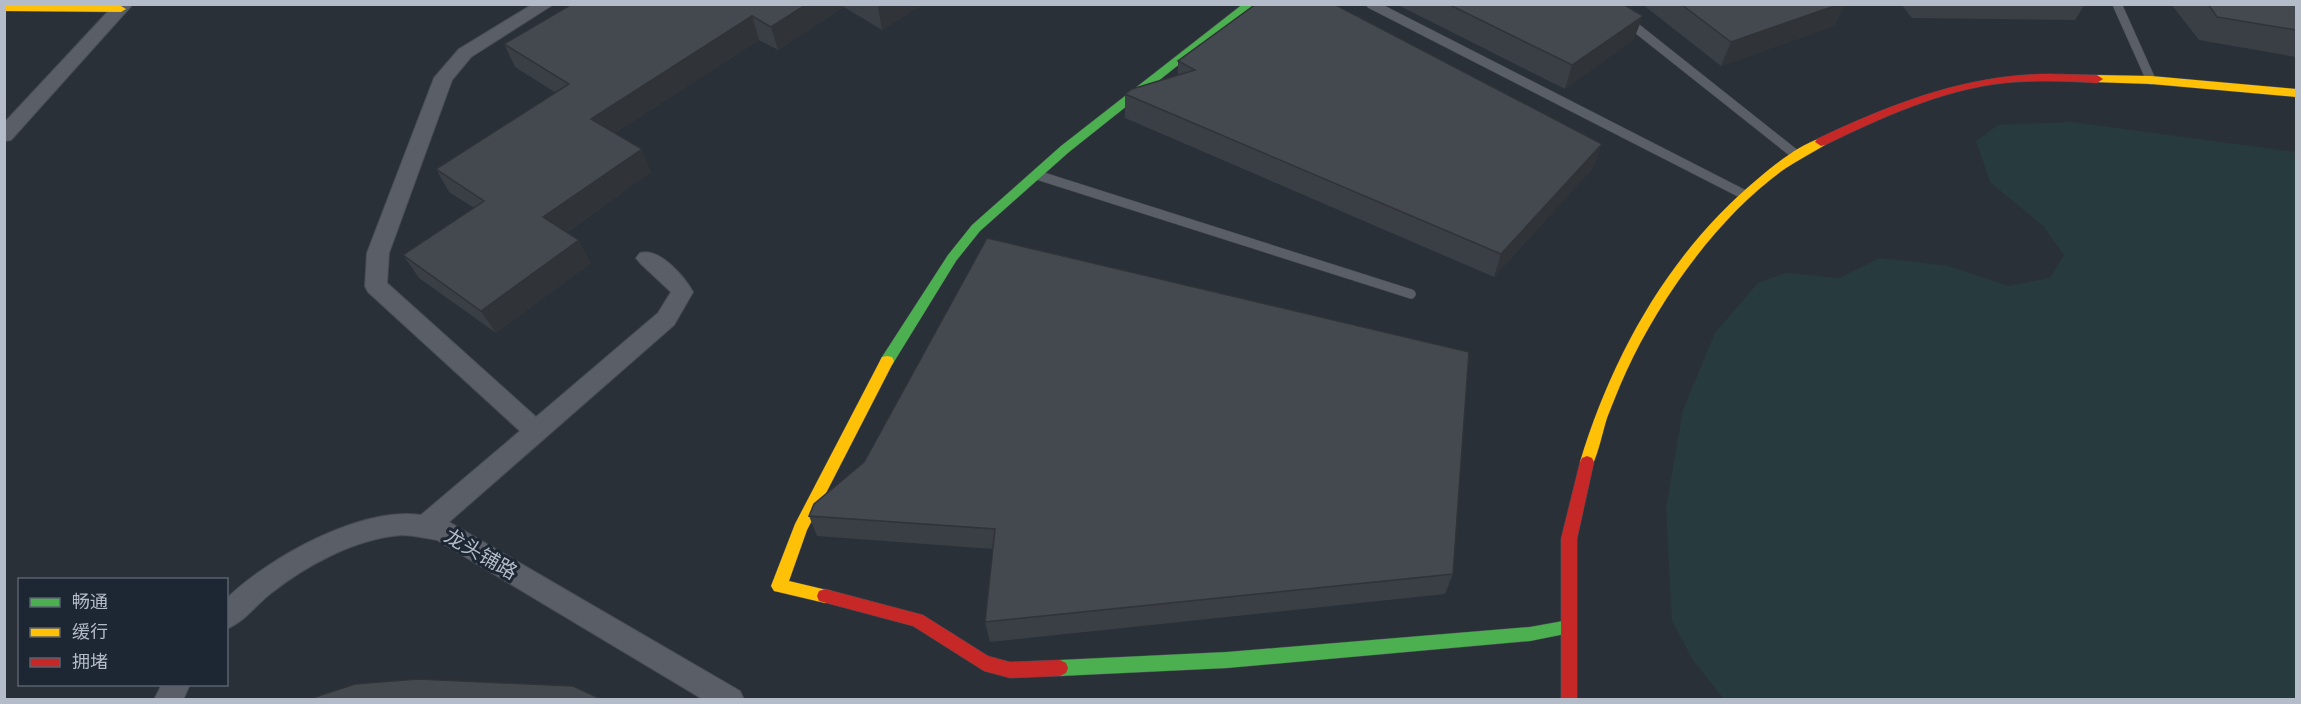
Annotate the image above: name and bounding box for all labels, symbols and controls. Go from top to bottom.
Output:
street label: 龙头铺路 [440,523,522,585]
legend [18,578,228,686]
text: 畅通 [72,590,108,613]
text: 缓行 [72,620,108,643]
text: 拥堵 [72,650,108,673]

